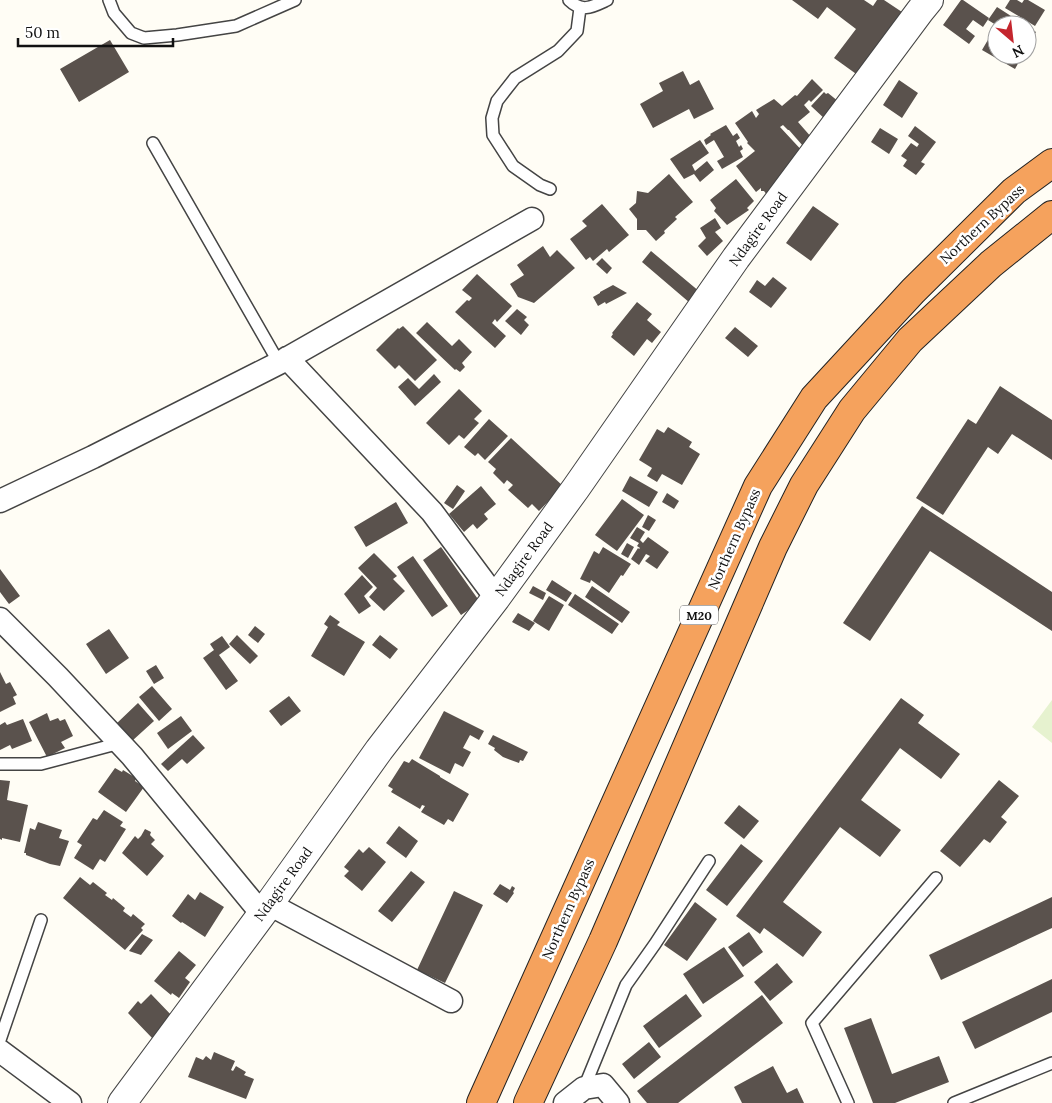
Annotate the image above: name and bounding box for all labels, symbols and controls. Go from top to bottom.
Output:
scale bar [18,15,172,47]
north arrow [987,15,1037,65]
text: 50 m [25,23,60,42]
text: N [1009,41,1027,62]
street label: Northern Bypass [936,180,1028,268]
street label: Ndagire Road [725,188,791,270]
street label: Northern Bypass [704,486,764,592]
street label: Ndagire Road [491,518,557,600]
road number: M20 [680,606,718,624]
street label: Ndagire Road [250,843,316,925]
street label: Northern Bypass [538,856,598,962]

